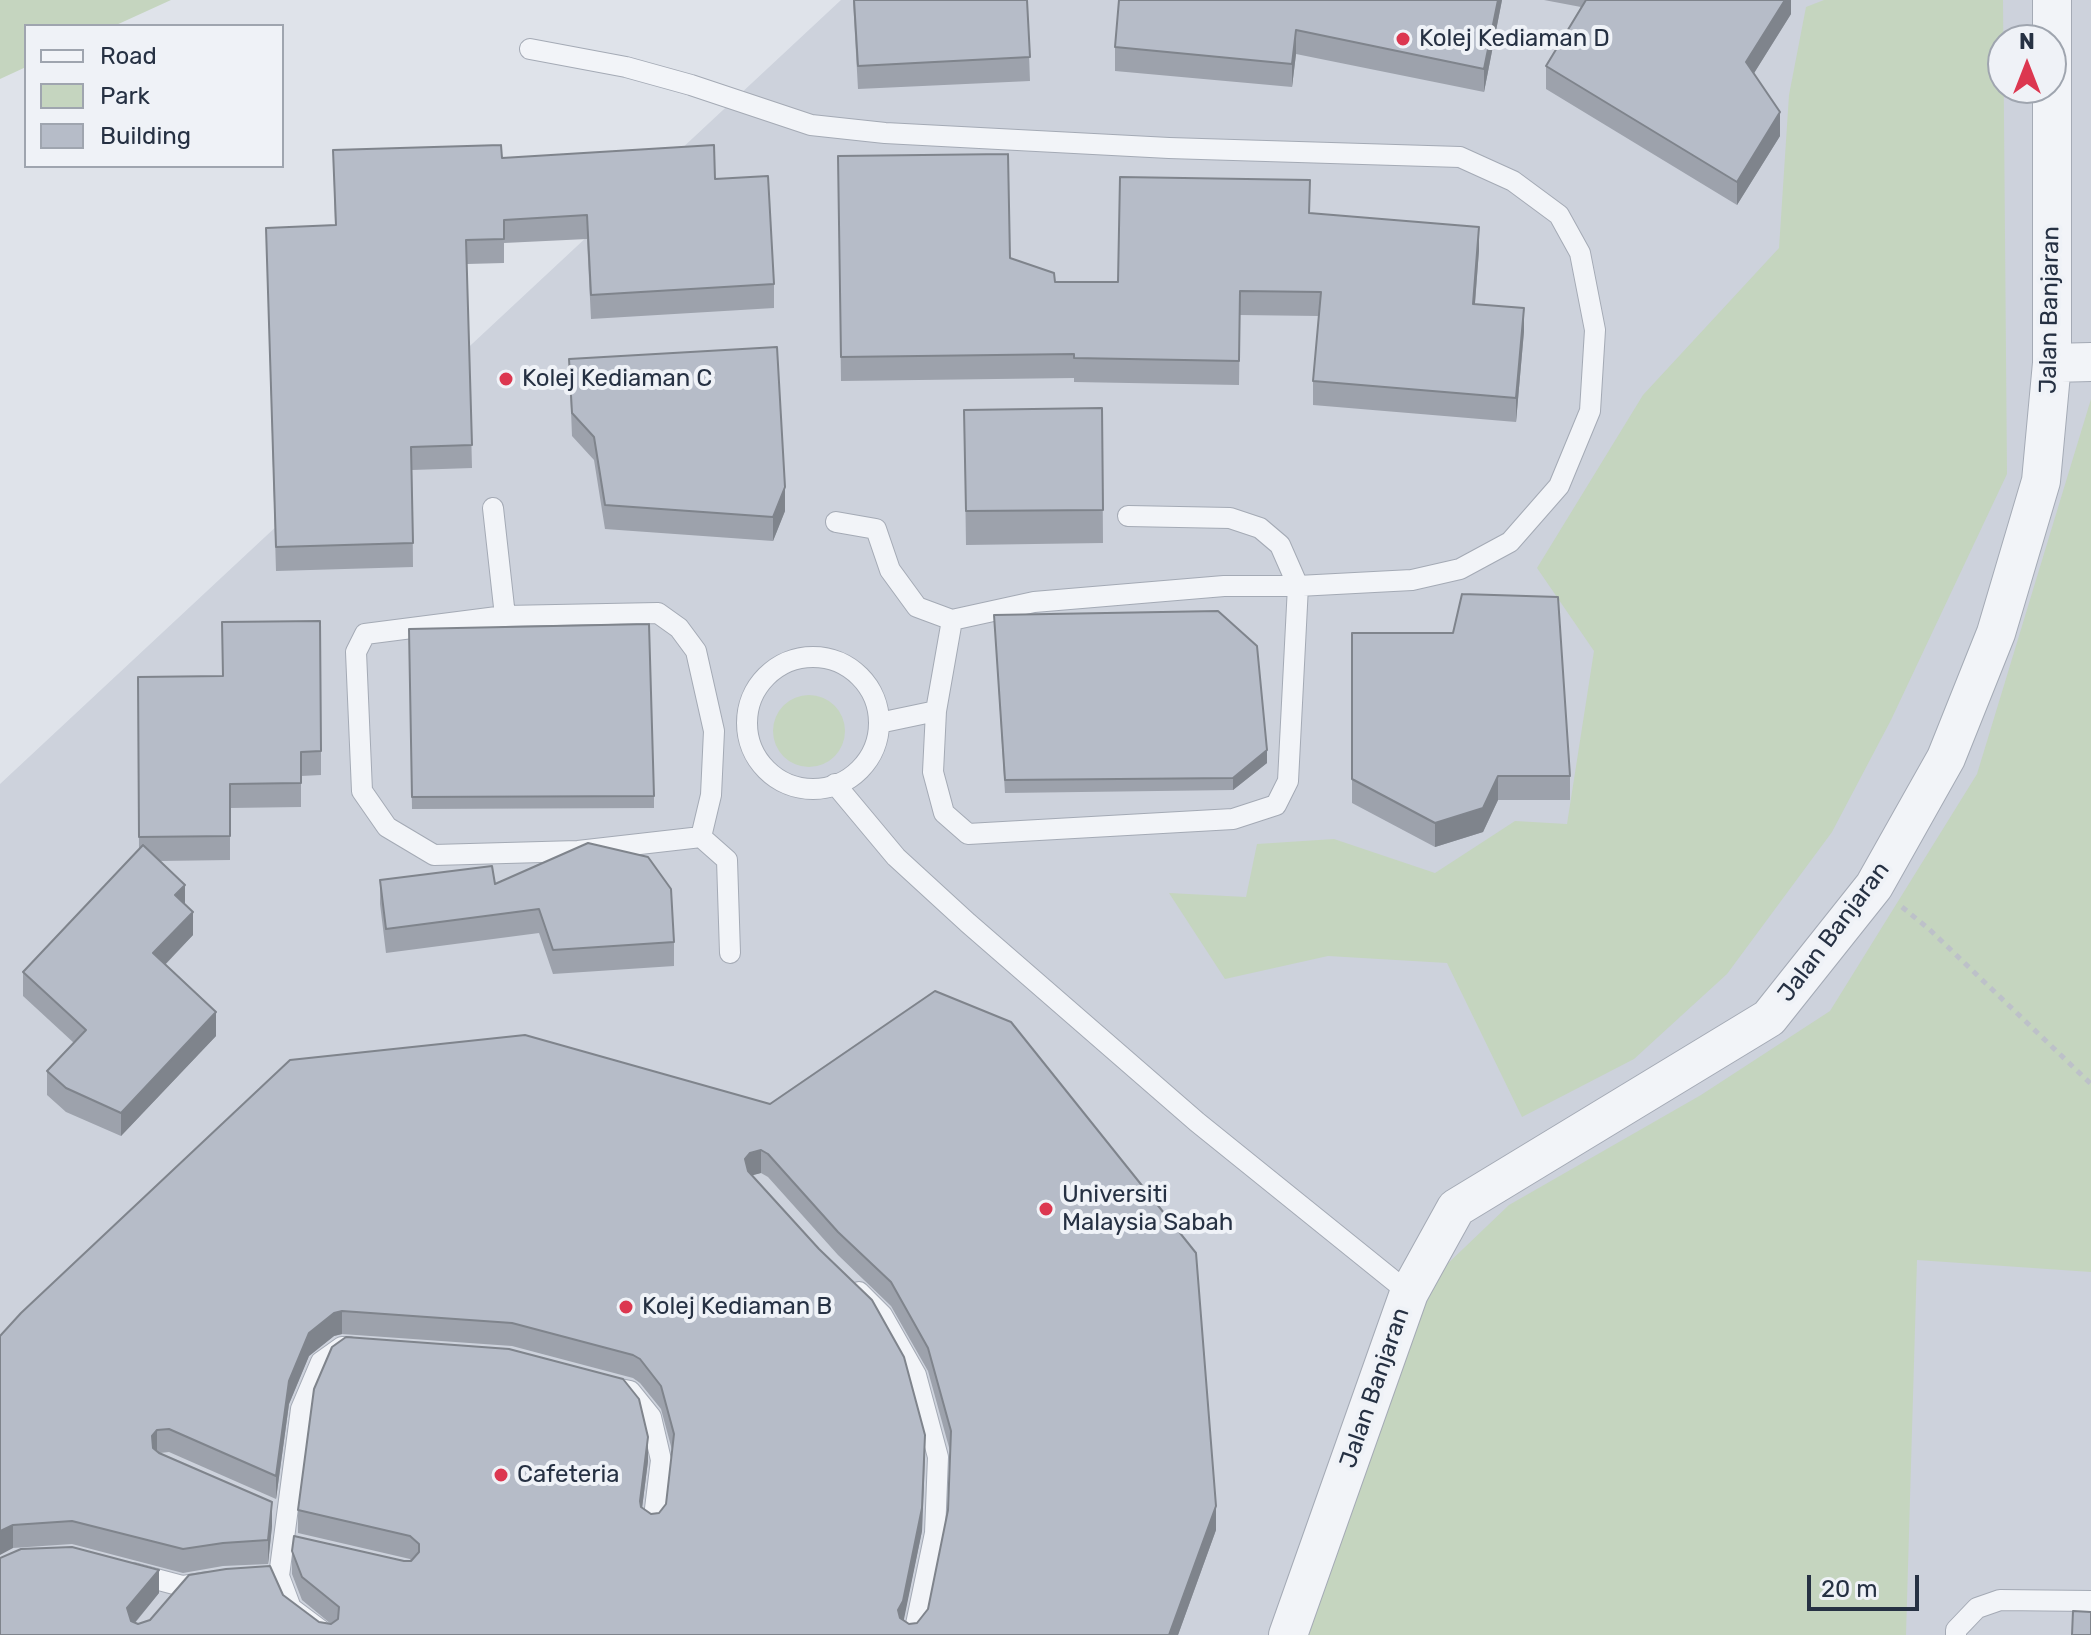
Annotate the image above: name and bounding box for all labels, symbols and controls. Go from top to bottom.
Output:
legend [24,24,284,168]
north arrow [1987,24,2067,104]
place label: Kolej Kediaman D [1419,25,1610,53]
text: N [2019,28,2035,55]
marker: Kolej Kediaman D [1394,30,1412,48]
text: Road [100,42,157,70]
text: Park [100,82,150,110]
text: Building [100,122,191,150]
street label: Jalan Banjaran [2034,226,2066,394]
place label: Kolej Kediaman C [522,365,712,393]
marker: Kolej Kediaman C [497,370,515,388]
street label: Jalan Banjaran [1772,856,1896,1008]
place label: Universiti Malaysia Sabah [1062,1181,1233,1237]
marker: Universiti Malaysia Sabah [1037,1200,1055,1218]
place label: Kolej Kediaman B [642,1293,832,1321]
marker: Kolej Kediaman B [617,1298,635,1316]
street label: Jalan Banjaran [1334,1304,1416,1472]
place label: Cafeteria [517,1461,619,1489]
marker: Cafeteria [492,1466,510,1484]
scale bar [1811,1559,1923,1609]
text: 20 m [1821,1575,1878,1603]

